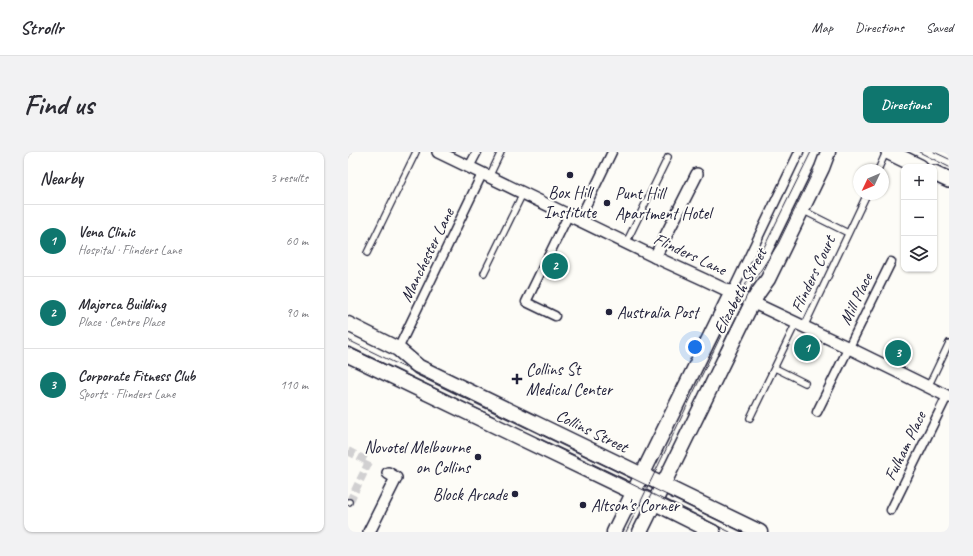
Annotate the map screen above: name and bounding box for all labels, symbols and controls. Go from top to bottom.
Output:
text: Strollr [20,16,63,40]
text: Map [812,19,833,36]
text: Directions [855,19,904,36]
text: Saved [926,19,953,36]
button: Directions [863,86,949,123]
text: Find us [24,87,94,122]
north arrow [853,164,889,200]
map controls [901,164,937,272]
button: + [901,164,937,200]
text: Nearby [40,168,83,189]
text: 3 results [270,170,308,186]
marker: Box Hill Institute [565,170,575,180]
place label: Box Hill Institute [544,182,597,223]
place label: Punt Hill Apartment Hotel [615,183,714,224]
marker: Punt Hill Apartment Hotel [602,198,612,208]
button: − [901,200,937,236]
street label: Manchester Lane [395,203,459,305]
text: Vena Clinic [78,223,135,242]
street label: Flinders Lane [650,228,731,280]
street label: Flinders Court [786,230,841,316]
text: 1 [50,233,56,249]
text: 60 m [286,233,308,249]
button: layers [901,236,937,272]
text: Hospital · Flinders Lane [78,242,181,258]
street label: Elizabeth Street [709,242,773,338]
pin: 2 [542,251,568,281]
street label: Mill Place [835,268,878,328]
text: Majorca Building [78,295,166,314]
place label: Australia Post [617,302,701,323]
text: 2 [50,305,56,321]
text: 90 m [286,305,308,321]
marker: Australia Post [604,307,614,317]
text: Place · Centre Place [78,314,165,330]
pin: 1 [794,333,820,363]
your location [685,337,705,357]
pin: 3 [885,338,911,368]
place label: Collins St Medical Center [526,359,614,400]
text: Corporate Fitness Club [78,367,195,386]
marker: Collins St Medical Center [511,373,523,385]
text: 3 [50,377,56,393]
text: 110 m [280,377,308,393]
text: Sports · Flinders Lane [78,386,175,402]
street label: Collins Street [553,405,633,458]
street label: Fulham Place [879,407,931,484]
place label: Novotel Melbourne on Collins [364,437,471,478]
marker: Novotel Melbourne on Collins [473,452,483,462]
place label: Block Arcade [433,484,508,505]
marker: Block Arcade [510,489,520,499]
place label: Altson's Corner [591,495,681,516]
marker: Altson's Corner [578,500,588,510]

